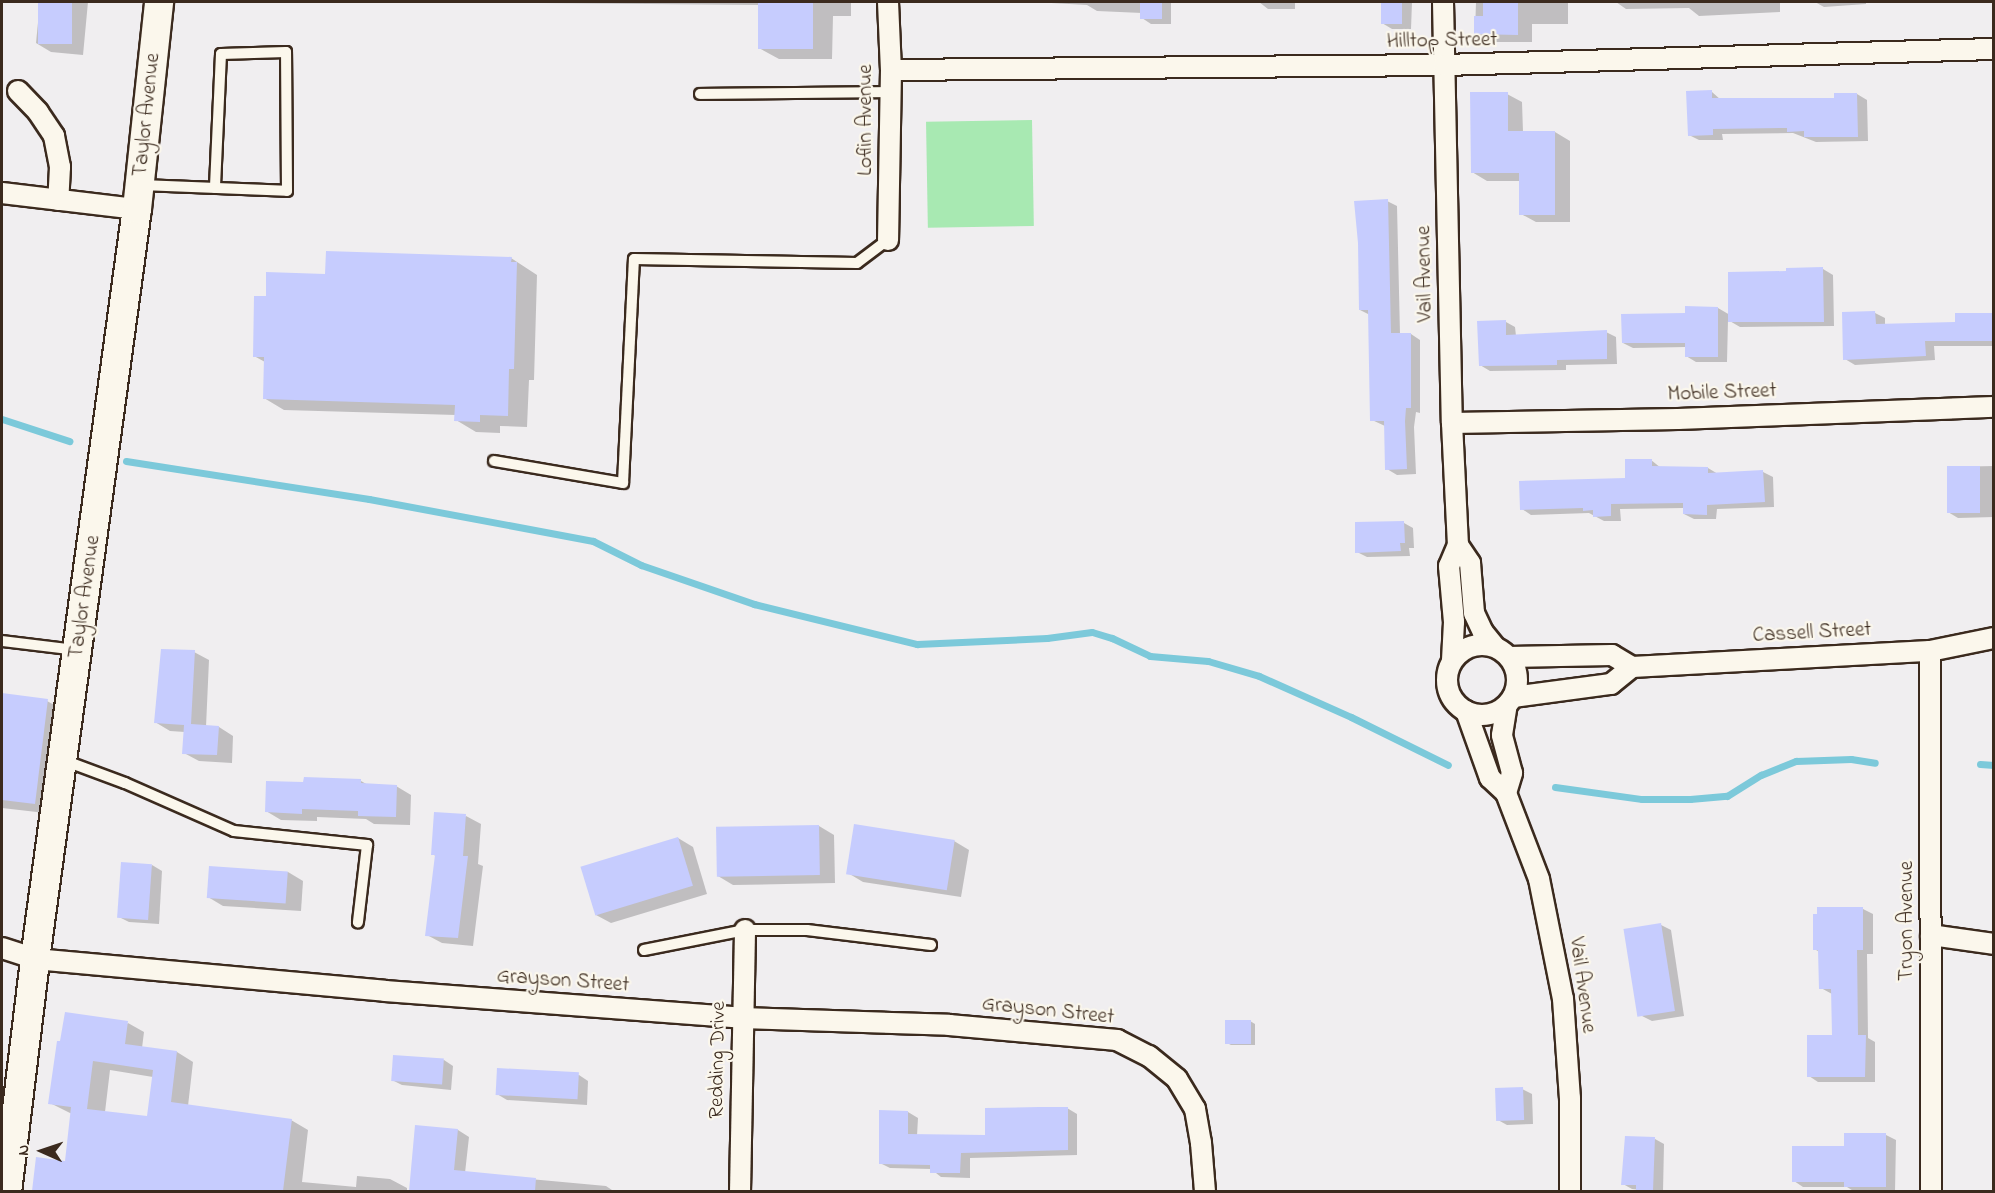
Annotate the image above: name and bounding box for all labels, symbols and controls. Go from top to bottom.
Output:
street label: Hilltop Street [1386,27,1498,55]
street label: Taylor Avenue [128,52,166,178]
street label: Loflin Avenue [853,64,879,176]
street label: Vail Avenue [1412,226,1438,322]
street label: Mobile Street [1667,379,1777,407]
street label: Taylor Avenue [64,534,106,660]
street label: Cassell Street [1752,617,1872,649]
street label: Tryon Avenue [1894,861,1920,981]
street label: Vail Avenue [1563,935,1601,1035]
street label: Grayson Street [496,964,630,998]
street label: Grayson Street [981,992,1115,1030]
street label: Redding Drive [704,1001,732,1119]
north arrow [12,1121,72,1181]
text: N [12,1144,36,1156]

